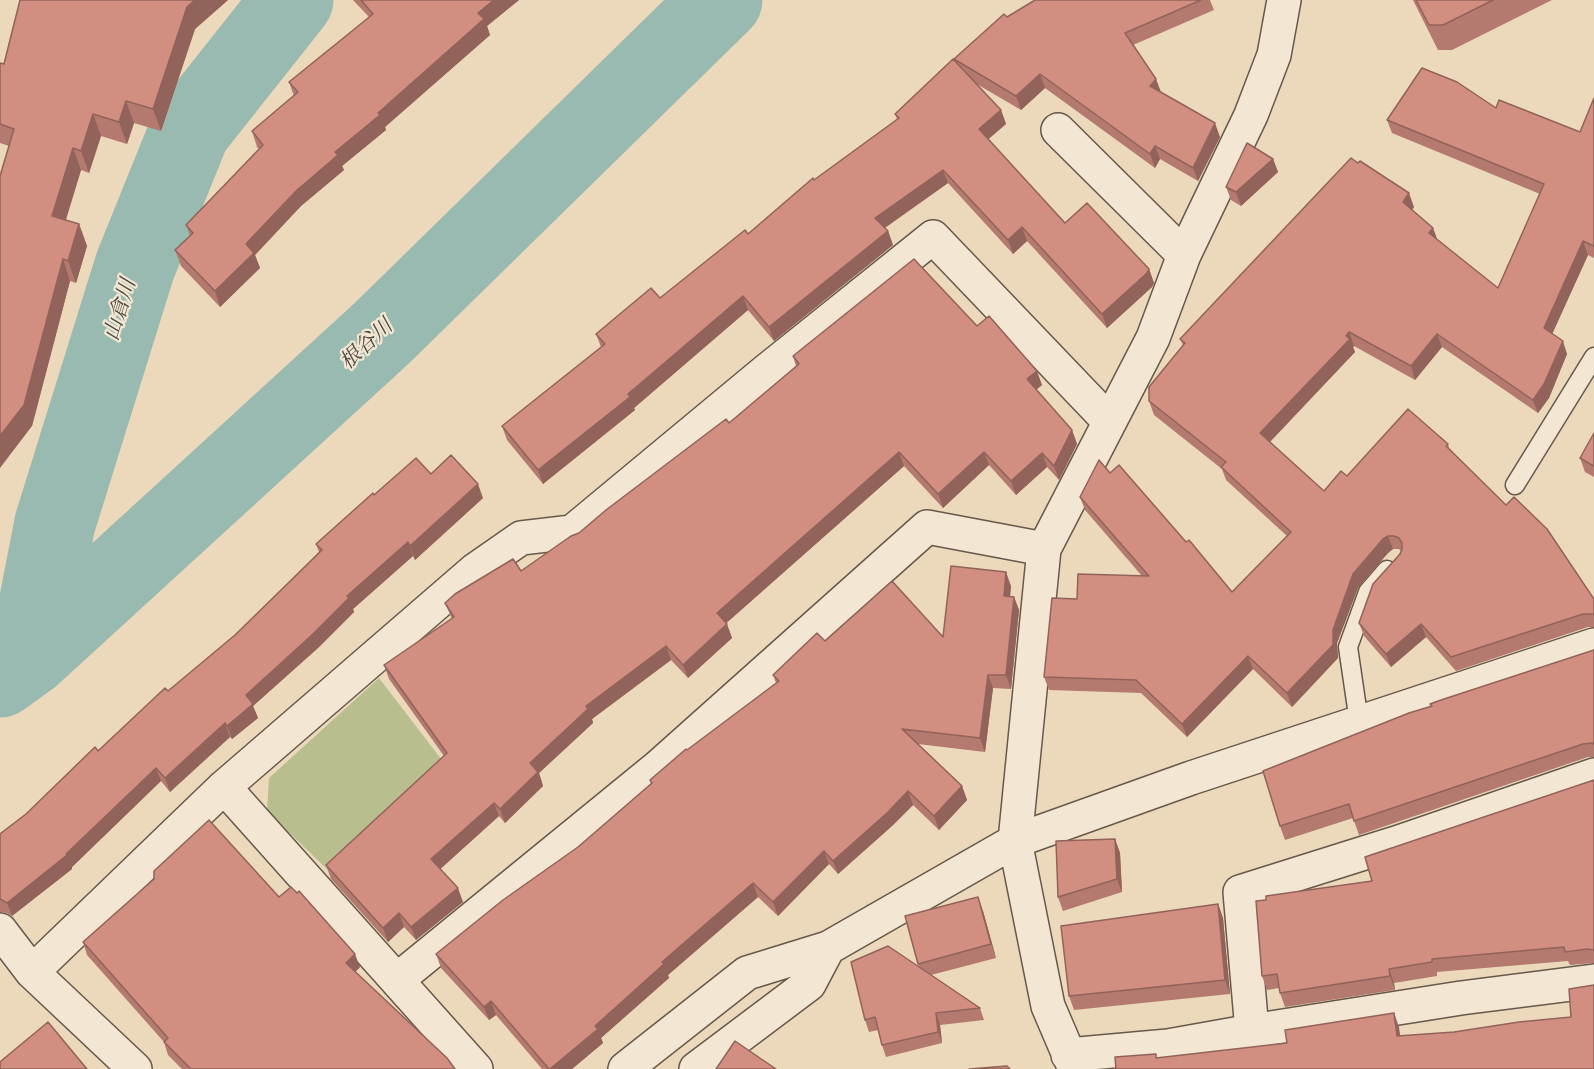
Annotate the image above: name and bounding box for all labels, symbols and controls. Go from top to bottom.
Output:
water label: 山倉川 [100,276,142,344]
water label: 根谷川 [335,314,399,376]

